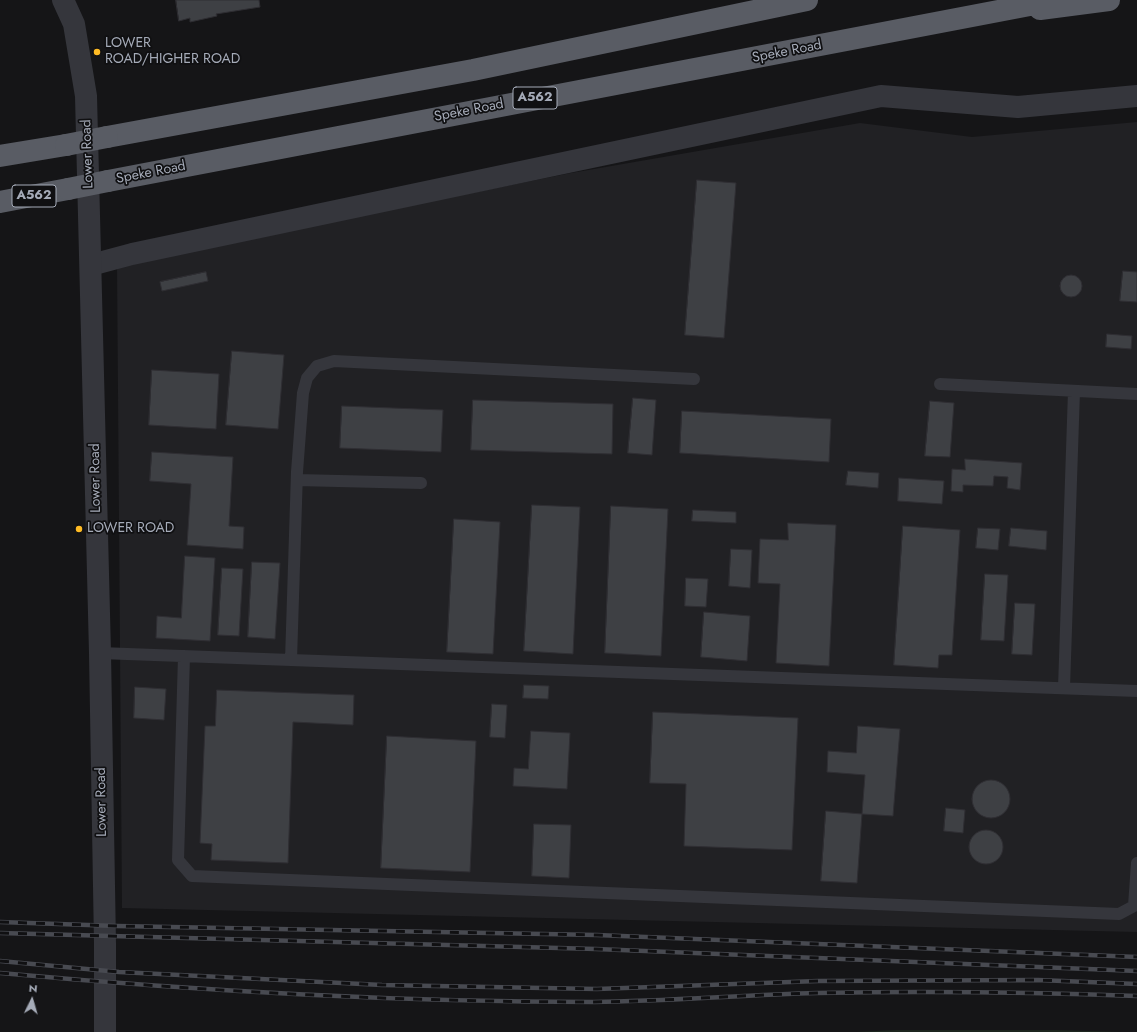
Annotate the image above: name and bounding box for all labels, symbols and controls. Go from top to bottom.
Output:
place label: LOWER ROAD/HIGHER ROAD [105,36,240,68]
street label: Speke Road [751,37,823,67]
marker: LOWER ROAD/HIGHER ROAD [92,47,102,57]
road number: A562 [513,87,557,109]
street label: Speke Road [433,96,505,126]
street label: Lower Road [78,119,98,189]
street label: Speke Road [115,158,187,188]
road number: A562 [12,185,56,207]
street label: Lower Road [87,443,105,513]
place label: LOWER ROAD [87,521,174,537]
marker: LOWER ROAD [74,524,84,534]
street label: Lower Road [93,767,111,837]
north arrow [12,980,52,1020]
text: N [28,980,38,996]

